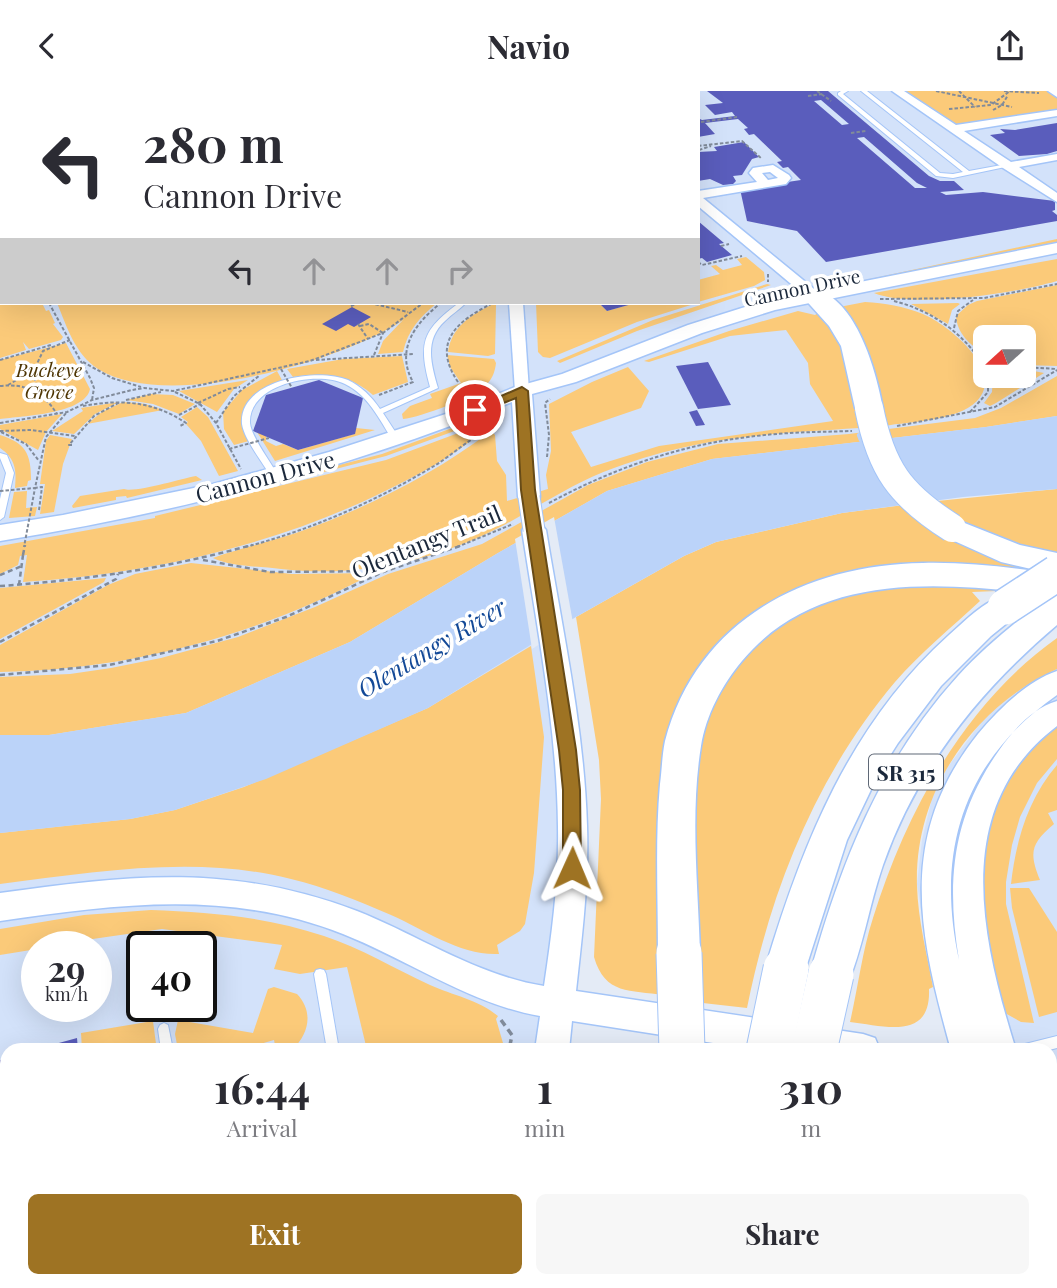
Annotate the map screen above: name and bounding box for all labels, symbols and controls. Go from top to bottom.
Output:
text: Navio [487,24,570,67]
icon: back [28,27,66,65]
icon: share [991,27,1029,65]
text: 280 m [143,110,283,175]
icon: left [28,119,119,210]
text: Cannon Drive [143,173,342,216]
icon: left [222,252,260,290]
icon: ahead [295,252,333,290]
icon: ahead [368,252,406,290]
icon: right [441,252,479,290]
street label: Cannon Drive [741,262,863,312]
north arrow [973,325,1036,389]
map controls [973,325,1036,388]
park label: Buckeye Grove [15,356,82,404]
pin [445,380,505,440]
icon: arrive [456,391,494,429]
street label: Cannon Drive [192,443,338,509]
street label: Olentangy Trail [346,497,506,585]
water label: Olentangy River [351,590,512,704]
road number: SR 315 [869,755,943,789]
position arrow [535,831,609,905]
speed limit sign: 40 [126,931,217,1022]
text: 29 [48,944,85,991]
text: km/h [45,982,88,1006]
text: 16:44 [214,1059,310,1115]
text: 1 [537,1059,553,1115]
text: 310 [779,1059,843,1115]
text: Arrival [227,1112,298,1143]
text: min [524,1112,565,1143]
text: m [801,1112,821,1143]
button: Exit [28,1194,522,1274]
button: Share [536,1194,1029,1274]

